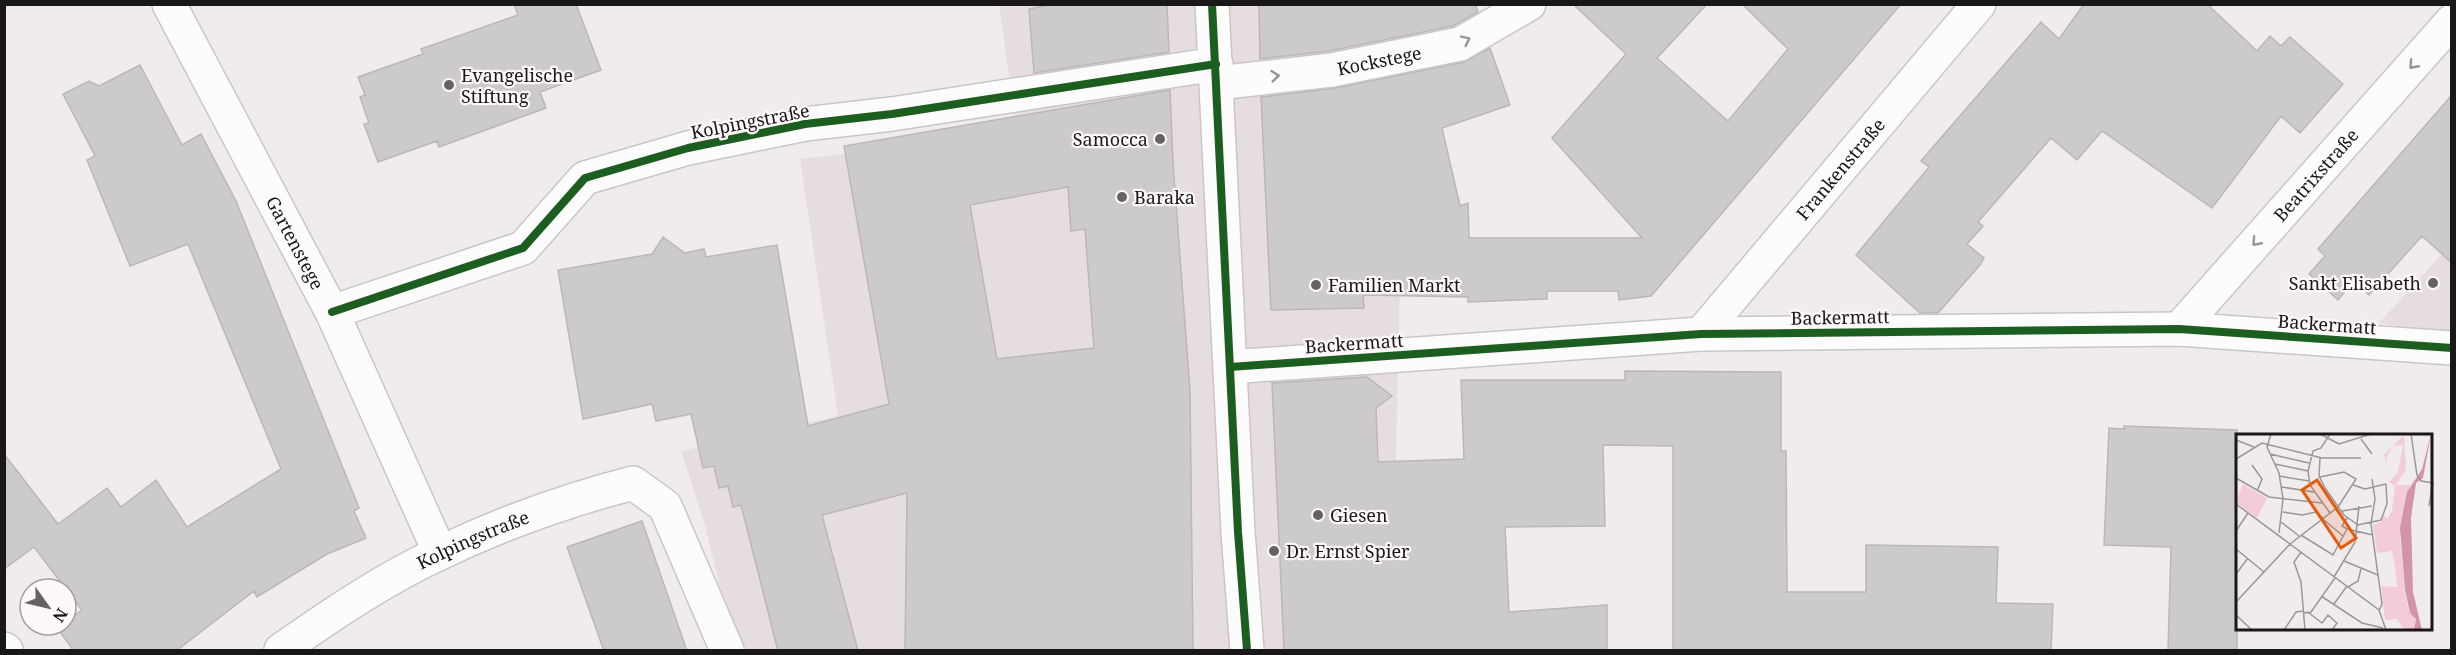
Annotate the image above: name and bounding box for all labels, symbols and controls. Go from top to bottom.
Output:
one-way arrow [1460,35,1471,47]
street label: Kockstege [1335,40,1424,81]
one-way arrow [2409,58,2420,69]
place label: Evangelische Stiftung [461,63,573,108]
one-way arrow [1271,70,1280,83]
marker: Evangelische Stiftung [442,78,456,92]
street label: Kolpingstraße [689,98,811,144]
street label: Frankenstraße [1790,113,1890,225]
street label: Beatrixstraße [2268,123,2363,226]
place label: Samocca [1073,127,1148,151]
marker: Samocca [1153,132,1167,146]
place label: Baraka [1134,185,1195,209]
marker: Baraka [1115,190,1129,204]
street label: Gartenstege [261,192,330,294]
one-way arrow [2252,236,2263,246]
place label: Sankt Elisabeth [2289,271,2421,295]
place label: Familien Markt [1328,273,1460,297]
marker: Sankt Elisabeth [2426,276,2440,290]
marker: Familien Markt [1309,278,1323,292]
street label: Backermatt [1790,304,1890,330]
street label: Backermatt [2277,309,2377,339]
street label: Backermatt [1304,328,1404,358]
inset map [2236,434,2432,631]
place label: Giesen [1330,503,1388,527]
street label: Kolpingstraße [412,505,532,575]
marker: Giesen [1311,508,1325,522]
place label: Dr. Ernst Spier [1286,539,1410,563]
marker: Dr. Ernst Spier [1267,544,1281,558]
north arrow [18,577,78,637]
text: N [48,604,73,627]

